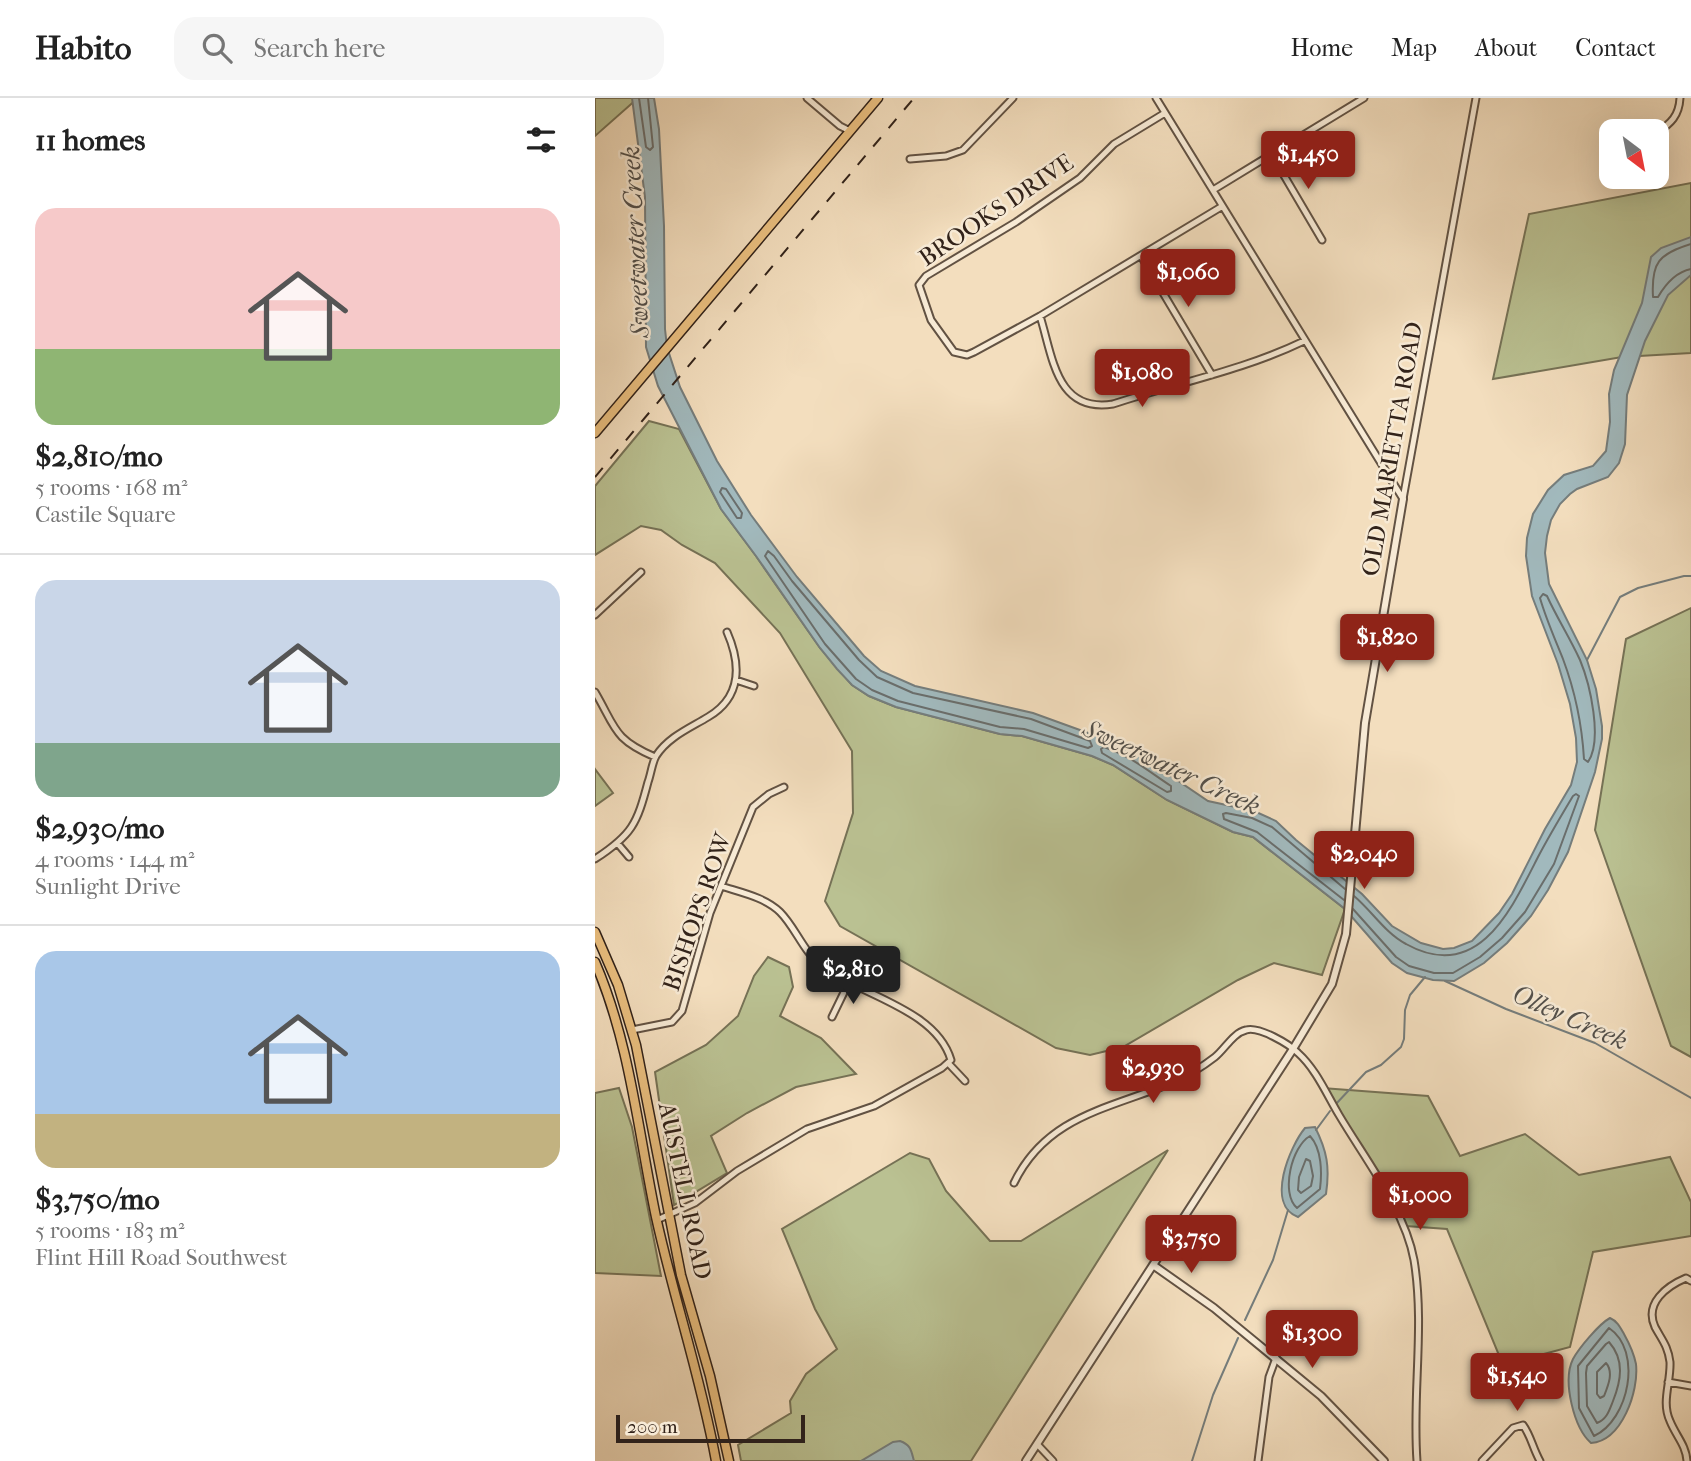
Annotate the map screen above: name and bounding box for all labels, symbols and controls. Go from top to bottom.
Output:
search box [174,17,664,80]
text: Habito [35,29,132,68]
icon: search [198,29,236,67]
text: Search here [254,33,385,64]
text: Home [1291,34,1353,62]
text: Map [1391,34,1437,62]
text: About [1475,34,1537,62]
text: Contact [1575,34,1656,62]
north arrow [1599,119,1669,189]
map controls [1599,119,1669,189]
icon: filters [522,121,560,159]
text: 11 homes [35,123,145,158]
pin: $1,450 [1251,132,1365,191]
text: $1,450 [1277,140,1339,167]
water label: Sweetwater Creek [615,145,656,340]
street label: BROOKS DRIVE [914,148,1078,272]
pin: $1,060 [1131,250,1245,309]
icon: home [235,253,361,379]
text: $1,060 [1156,258,1220,285]
street label: OLD MARIETTA ROAD [1356,320,1428,578]
pin: $1,080 [1085,350,1199,409]
text: $1,080 [1111,358,1173,385]
text: $2,810/mo [35,439,163,474]
text: 5 rooms · 168 m² [35,474,188,501]
text: Castile Square [35,501,176,528]
pin: $1,820 [1330,614,1444,674]
text: $1,820 [1356,623,1418,650]
icon: home [235,625,361,751]
water label: Sweetwater Creek [1077,712,1265,822]
text: $2,930/mo [35,811,165,846]
street label: BISHOPS ROW [657,828,738,995]
pin: $2,040 [1307,832,1421,891]
text: $2,040 [1330,840,1398,867]
text: 4 rooms · 144 m² [35,846,195,873]
text: Sunlight Drive [35,873,181,900]
pin: $2,810 [796,946,910,1006]
text: $2,810 [822,955,884,982]
water label: Olley Creek [1507,978,1632,1057]
icon: home [235,996,361,1122]
pin: $2,930 [1096,1046,1210,1105]
text: $2,930 [1121,1054,1185,1081]
street label: AUSTELL ROAD [652,1099,717,1282]
pin: $1,000 [1363,1172,1477,1232]
text: $1,000 [1388,1181,1452,1208]
text: $3,750/mo [35,1182,160,1217]
pin: $3,750 [1134,1216,1248,1275]
text: 5 rooms · 183 m² [35,1217,185,1244]
text: $3,750 [1161,1224,1221,1251]
text: Flint Hill Road Southwest [35,1244,287,1271]
pin: $1,300 [1255,1310,1369,1370]
text: $1,300 [1282,1319,1342,1346]
pin: $1,540 [1460,1354,1574,1413]
text: $1,540 [1487,1362,1547,1389]
scale bar [616,1412,805,1444]
text: 200 m [627,1416,678,1438]

